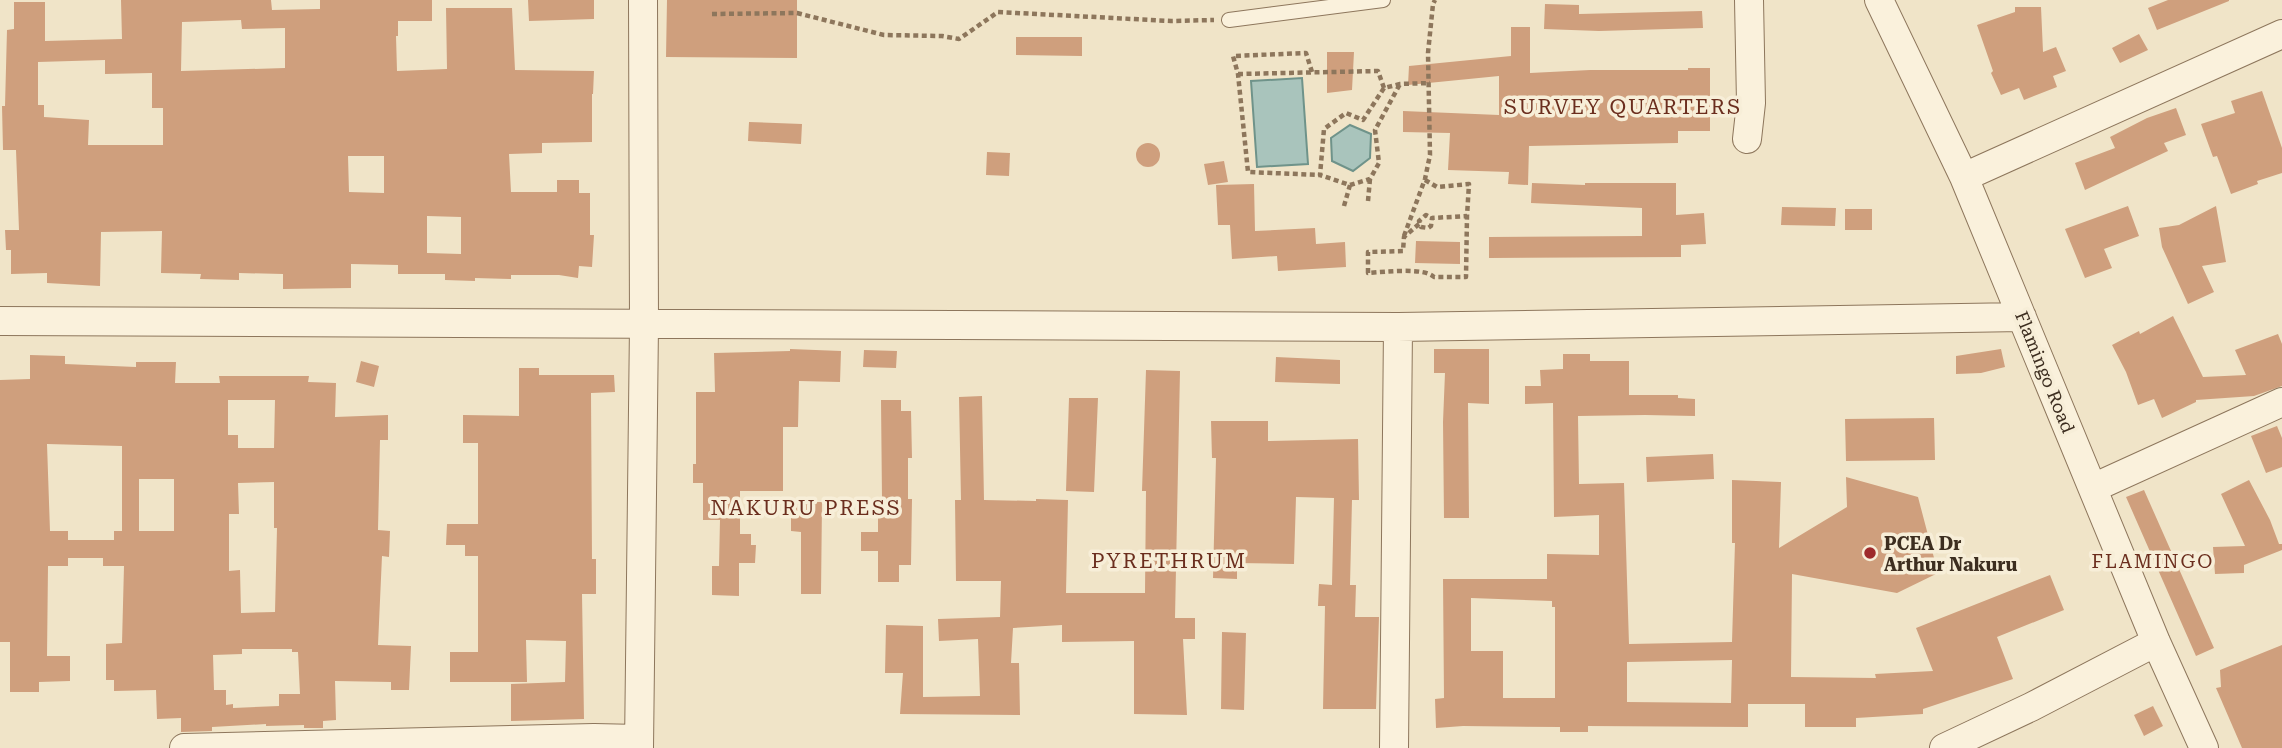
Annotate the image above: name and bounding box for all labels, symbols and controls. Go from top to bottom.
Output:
district label: SURVEY QUARTERS [1504,95,1742,119]
street label: Flamingo Road [2011,308,2079,436]
district label: NAKURU PRESS [711,496,902,520]
place label: PCEA Dr Arthur Nakuru [1884,533,2018,575]
marker: PCEA Dr Arthur Nakuru [1862,545,1878,561]
district label: PYRETHRUM [1091,549,1247,573]
district label: FLAMINGO [2092,550,2214,573]

